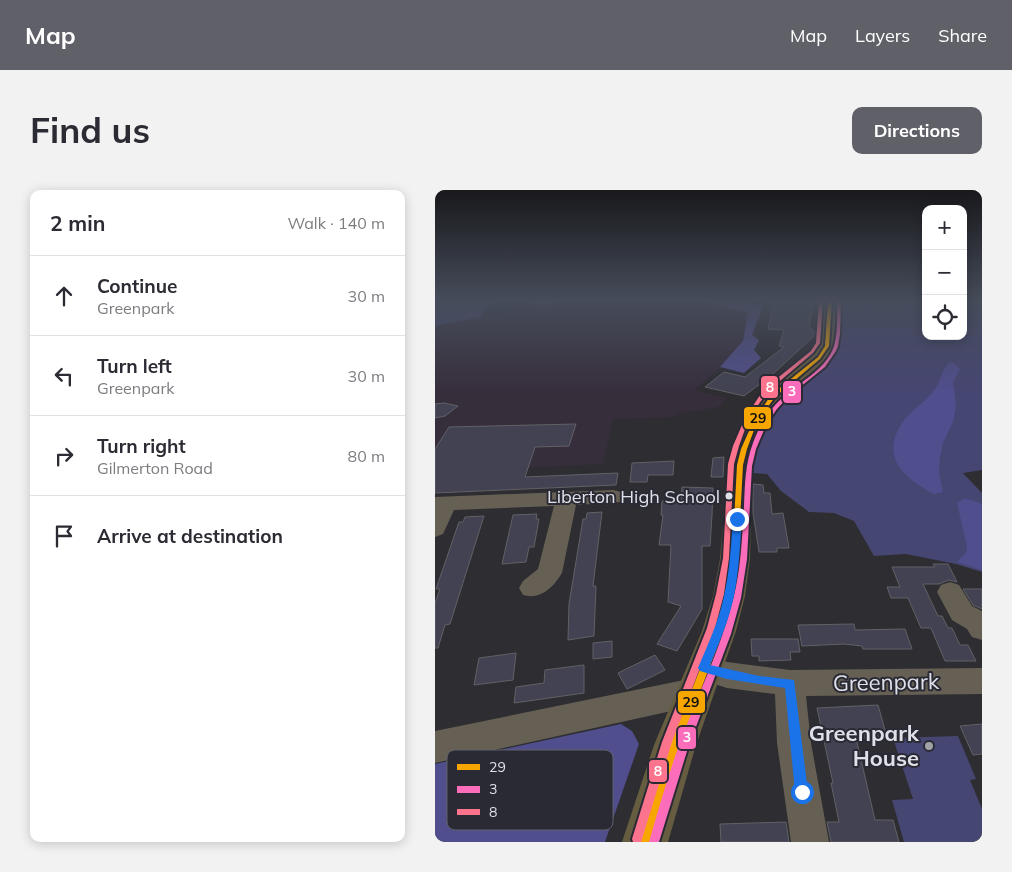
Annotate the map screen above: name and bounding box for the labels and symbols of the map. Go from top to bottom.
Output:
line badge: 8 [760,375,779,399]
text: 8 [766,378,774,396]
line badge: 3 [782,380,802,404]
text: 3 [788,382,796,400]
line badge: 29 [743,406,772,430]
text: 29 [750,409,766,427]
place label: Liberton High School [547,485,720,508]
marker: Liberton High School [724,491,734,501]
route end [726,508,749,531]
street label: Greenpark [833,667,940,697]
line badge: 29 [677,690,706,714]
text: 29 [683,693,699,711]
place label: Greenpark House [809,719,920,772]
line badge: 3 [677,726,697,750]
text: 3 [683,728,691,746]
marker: Greenpark House [923,740,935,752]
legend [447,750,613,830]
text: 29 [489,758,506,776]
line badge: 8 [648,759,668,783]
text: 8 [654,762,662,780]
text: 3 [489,780,497,798]
route start [791,781,814,804]
text: 8 [489,803,497,821]

